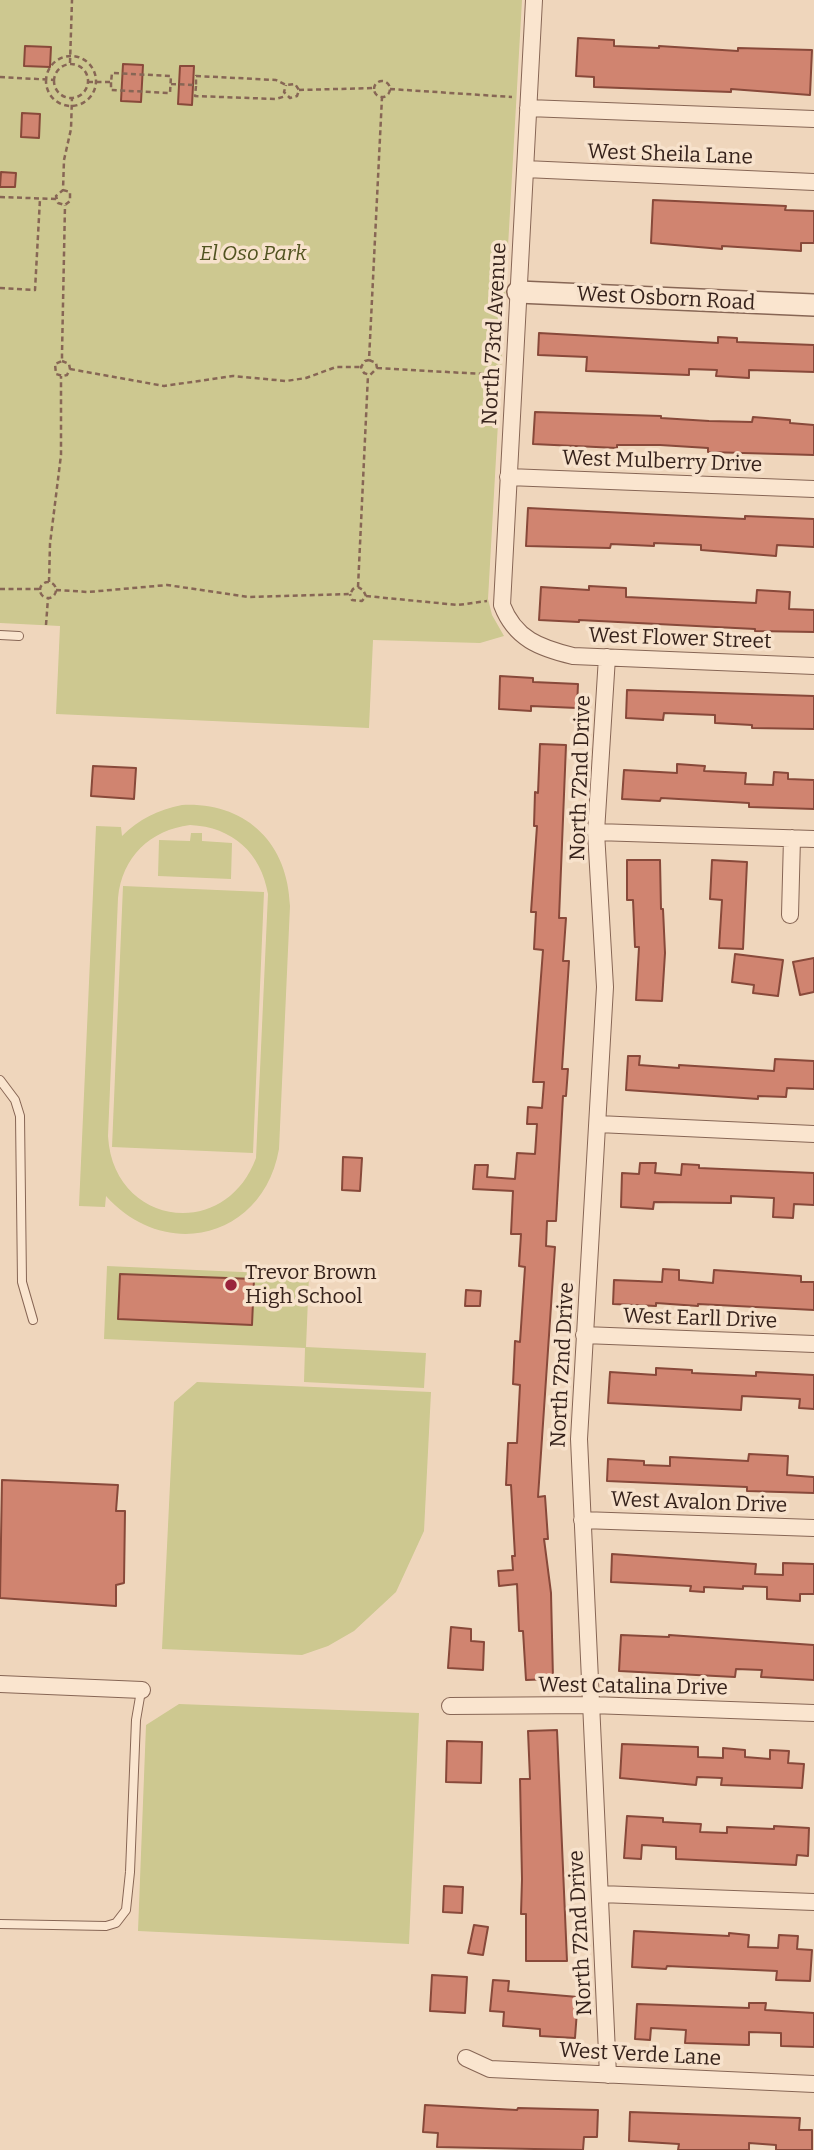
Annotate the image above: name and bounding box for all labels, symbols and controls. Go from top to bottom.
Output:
street label: West Sheila Lane [587,140,753,170]
park label: El Oso Park [199,241,307,267]
street label: North 73rd Avenue [478,242,512,426]
street label: West Osborn Road [576,282,756,316]
street label: West Mulberry Drive [561,446,763,478]
street label: West Flower Street [588,623,772,655]
street label: North 72nd Drive [566,695,596,861]
place label: Trevor Brown High School [245,1260,376,1310]
marker: Trevor Brown High School [223,1277,239,1293]
street label: North 72nd Drive [546,1282,580,1448]
street label: West Earll Drive [622,1304,778,1334]
street label: West Avalon Drive [610,1487,788,1519]
street label: West Catalina Drive [538,1673,728,1701]
street label: North 72nd Drive [564,1850,598,2016]
street label: West Verde Lane [558,2038,722,2072]

